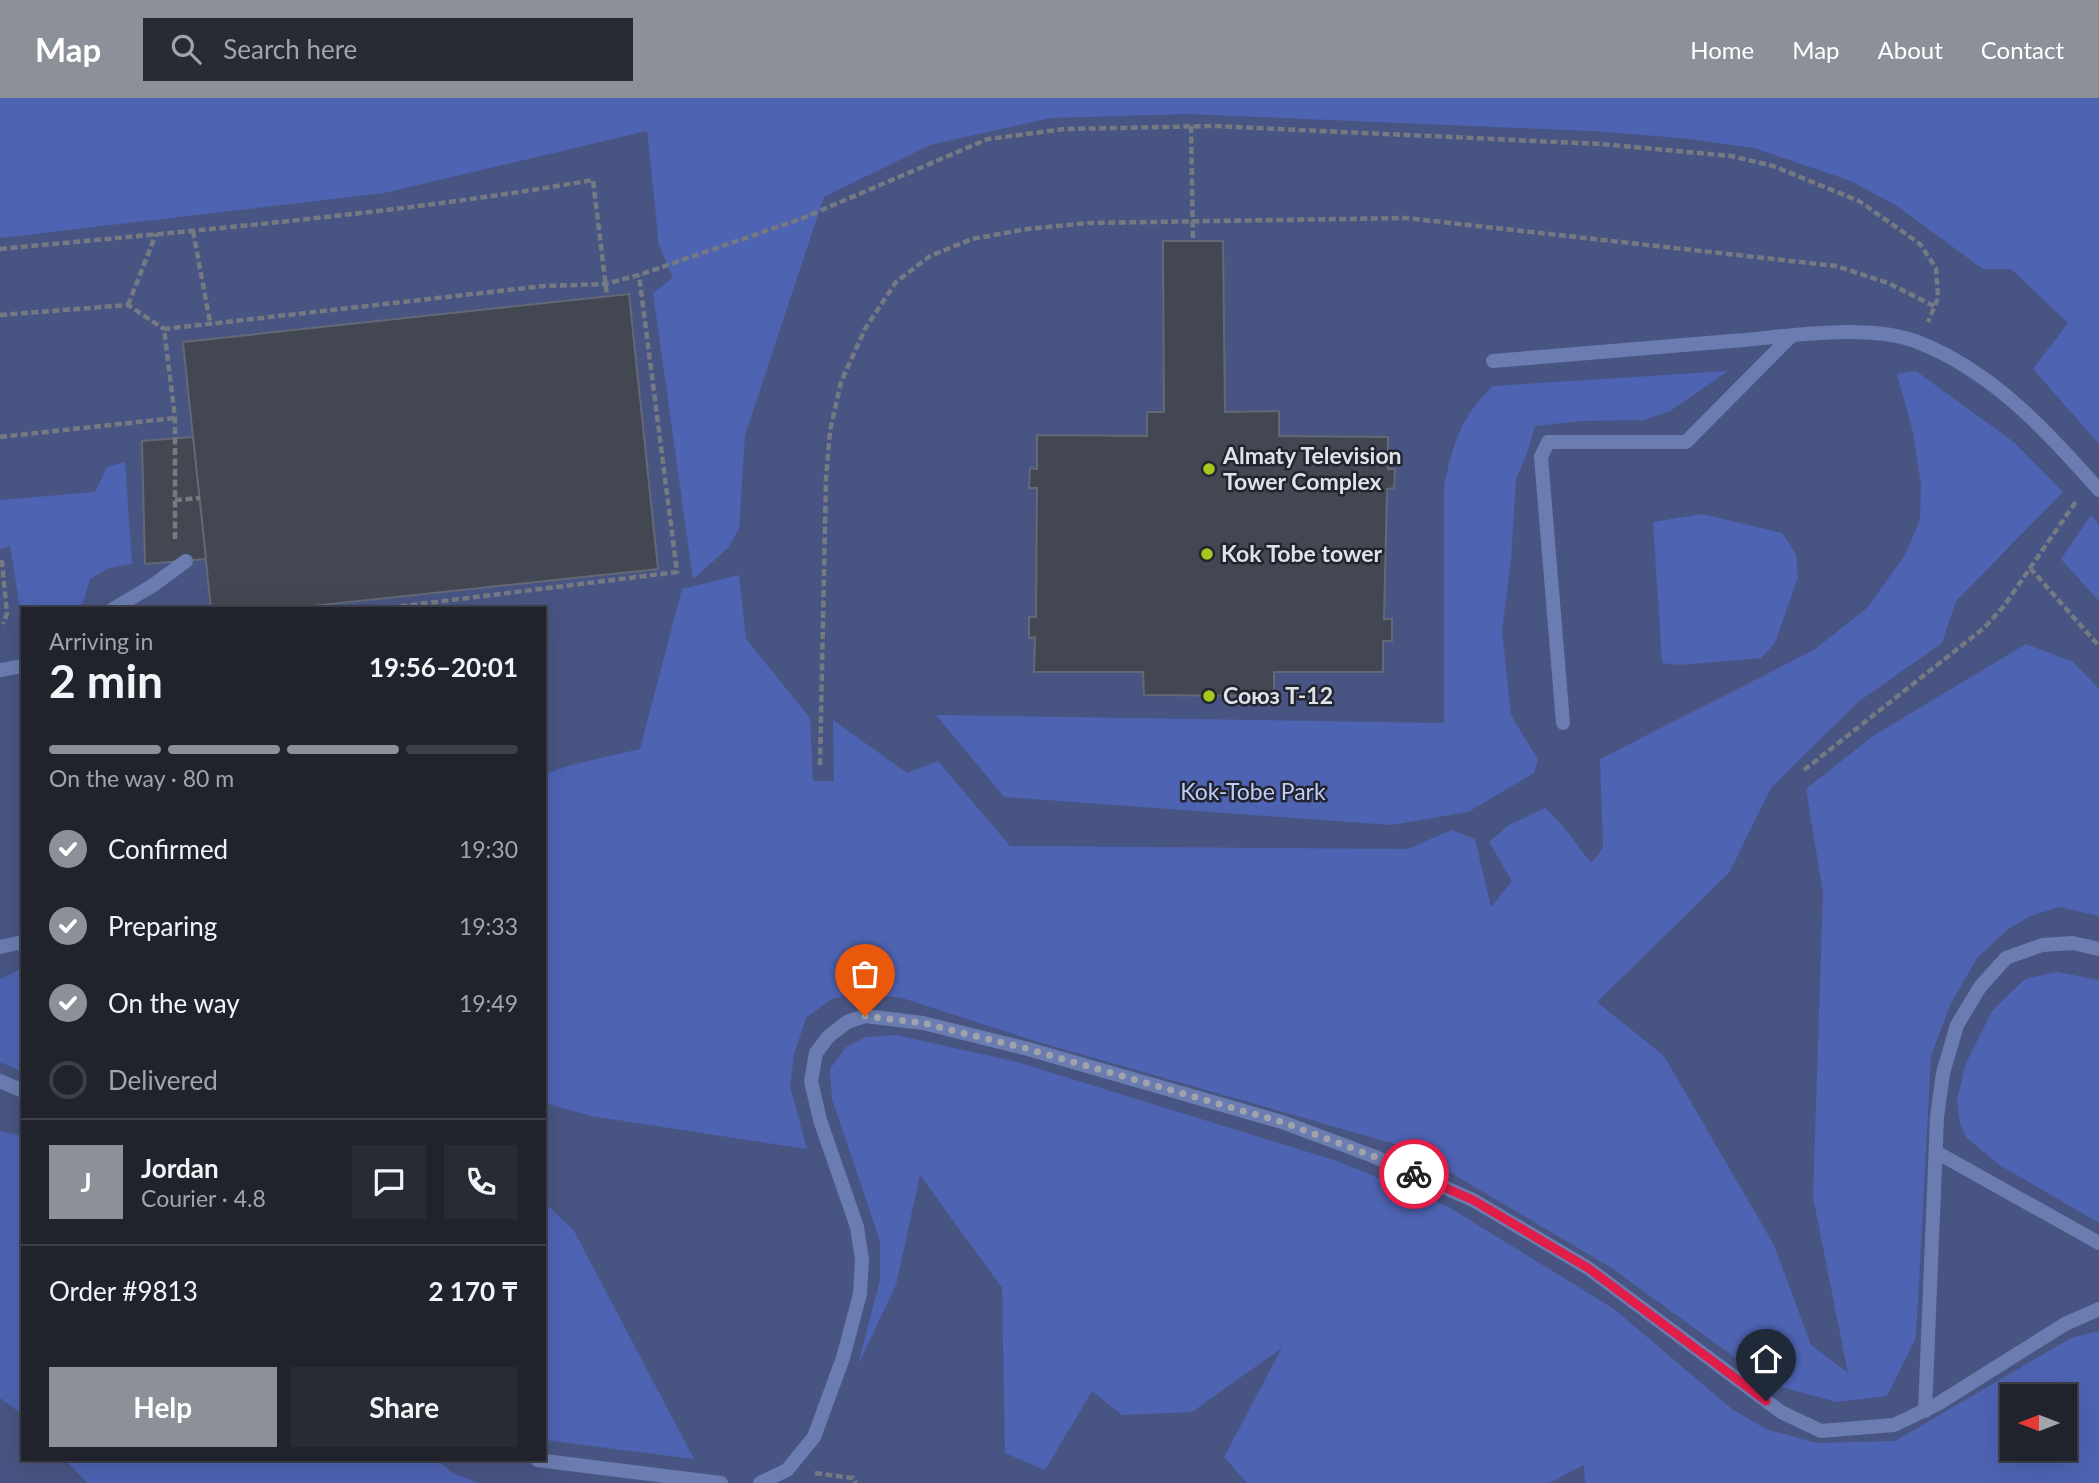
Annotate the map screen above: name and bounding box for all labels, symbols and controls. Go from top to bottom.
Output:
search box [143,18,633,81]
text: Map [35,29,101,69]
icon: search [167,30,205,68]
text: Search here [223,33,357,65]
text: Home [1690,35,1754,64]
text: Map [1792,35,1840,64]
text: About [1878,35,1943,64]
text: Contact [1981,35,2064,64]
place label: Almaty Television Tower Complex [1222,441,1402,495]
marker: Almaty Television Tower Complex [1201,461,1217,477]
place label: Kok Tobe tower [1221,539,1382,567]
marker: Kok Tobe tower [1199,546,1215,562]
text: Arriving in [49,627,153,655]
text: 19:56–20:01 [369,651,518,683]
text: 2 min [49,653,163,708]
place label: Союз Т-12 [1223,681,1333,709]
marker: Союз Т-12 [1201,688,1217,704]
text: On the way · 80 m [49,764,234,792]
park label: Kok-Tobe Park [1180,777,1326,805]
icon: check [49,830,87,868]
text: Confirmed [108,833,228,865]
text: 19:30 [459,835,518,863]
icon: check [49,907,87,945]
text: Preparing [108,910,217,942]
text: 19:33 [459,912,518,940]
pin [835,944,895,1016]
icon: bag [846,955,884,993]
icon: check [49,984,87,1022]
text: On the way [108,987,240,1019]
text: 19:49 [459,989,518,1017]
text: Delivered [108,1064,218,1096]
courier [1379,1139,1449,1209]
button: chat [352,1145,426,1219]
button: phone [444,1145,518,1219]
text: Jordan [141,1152,219,1184]
icon: bike [1395,1155,1433,1193]
text: J [80,1166,92,1198]
text: Courier · 4.8 [141,1184,266,1212]
text: Order #9813 [49,1275,198,1307]
text: 2 170 ₸ [428,1275,518,1307]
pin [1736,1329,1796,1401]
icon: home [1747,1340,1785,1378]
button: Help [49,1367,277,1447]
button: Share [291,1367,518,1447]
north arrow [2000,1384,2077,1461]
map controls [2000,1384,2077,1461]

